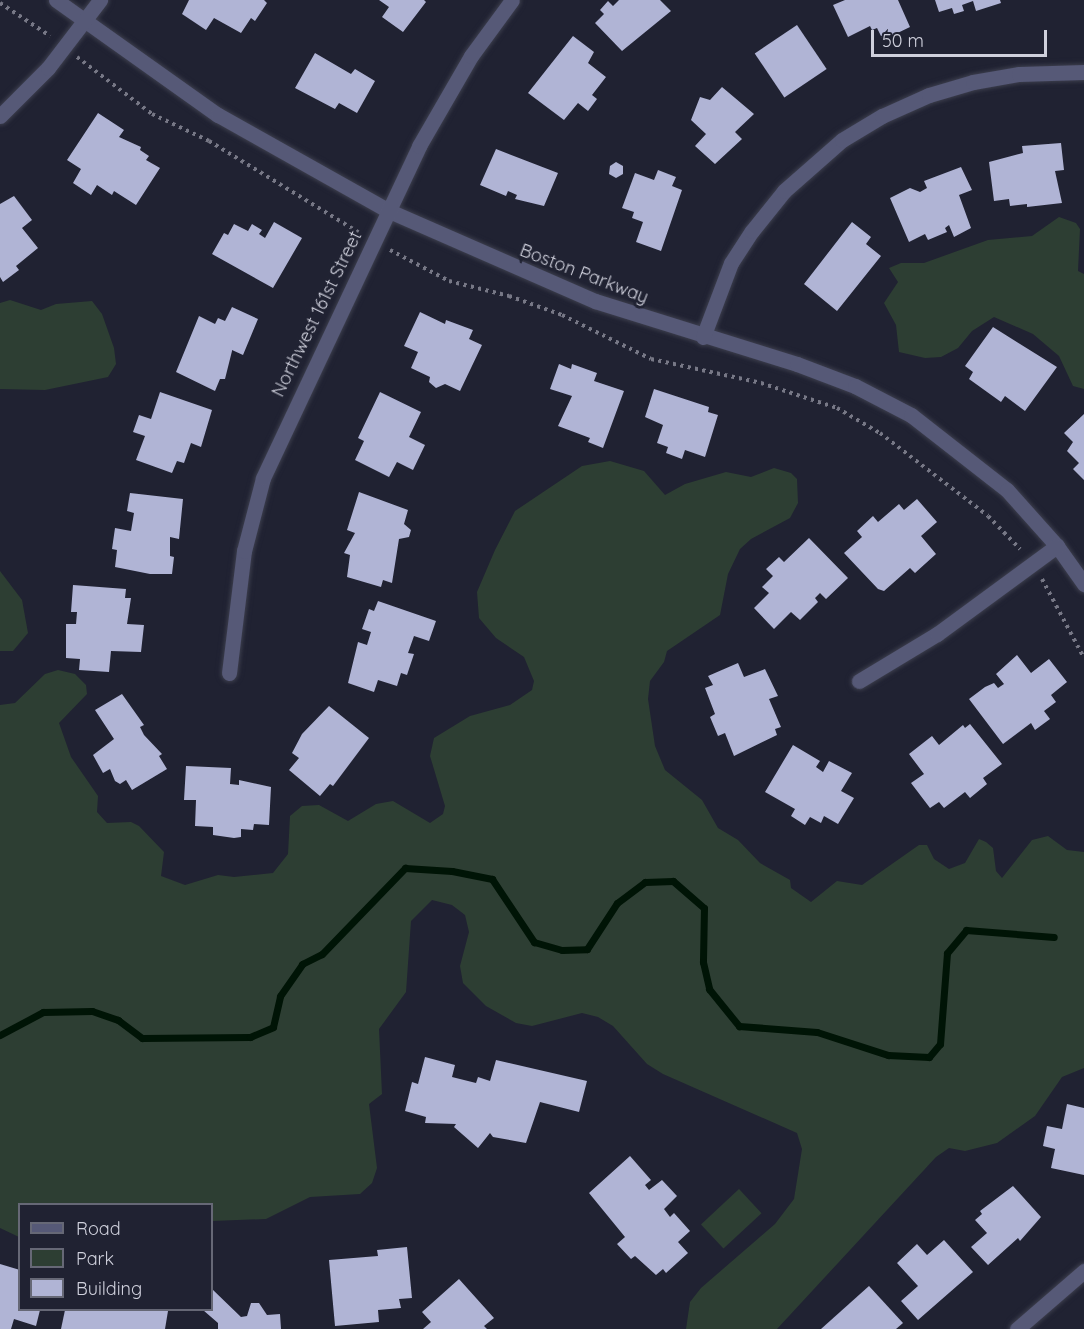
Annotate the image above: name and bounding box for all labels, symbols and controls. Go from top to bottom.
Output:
scale bar [874,18,1050,56]
text: 50 m [882,29,924,52]
street label: Northwest 161st Street [267,227,367,401]
street label: Boston Parkway [517,240,651,308]
legend [18,1203,213,1311]
text: Road [76,1217,121,1240]
text: Park [76,1247,114,1270]
text: Building [76,1277,142,1300]

